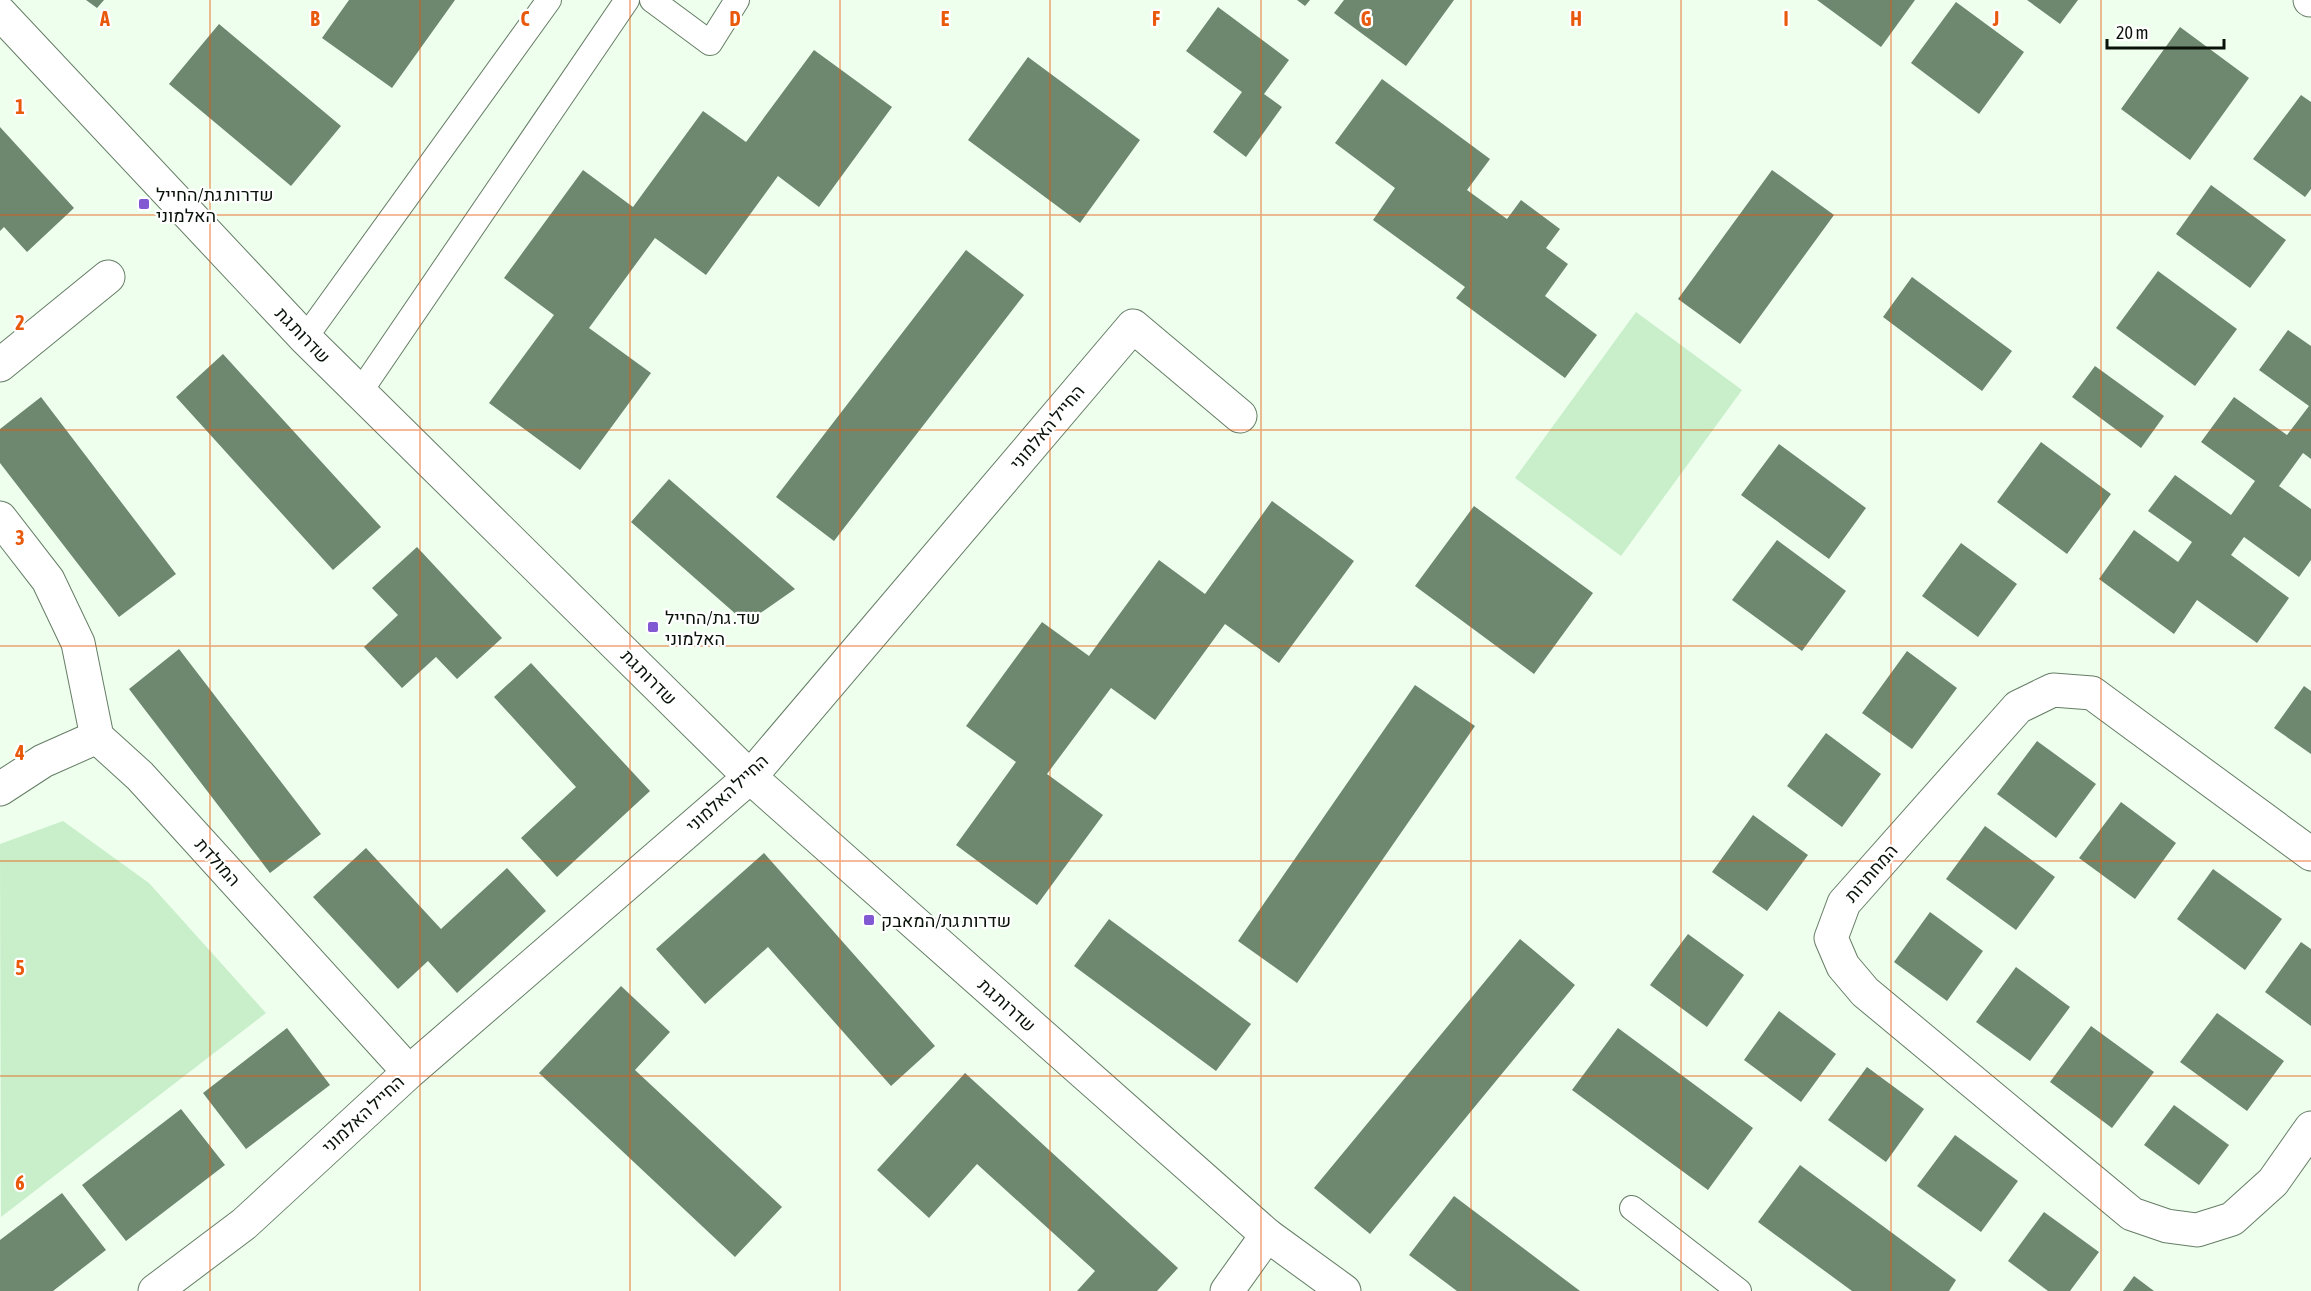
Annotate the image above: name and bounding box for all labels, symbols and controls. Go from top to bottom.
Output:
text: A [99,7,110,30]
text: B [310,7,320,30]
text: C [521,7,530,30]
text: D [729,7,741,30]
text: E [941,7,950,30]
text: F [1152,7,1160,30]
text: G [1361,7,1372,30]
text: H [1570,7,1582,30]
text: I [1783,7,1789,30]
text: J [1992,7,1999,30]
scale bar [2107,12,2224,50]
text: 20 m [2116,22,2148,43]
text: 1 [15,95,25,118]
place label: שדרות גת/החייל האלמוני [156,184,273,226]
marker: שדרות גת/החייל האלמוני [137,197,151,211]
street label: שדרות גת [271,303,335,367]
text: 2 [15,311,25,334]
street label: החייל האלמוני [1005,380,1089,474]
text: 3 [15,526,25,549]
place label: שד. גת/החייל האלמוני [665,607,760,649]
marker: שד. גת/החייל האלמוני [646,620,660,634]
street label: שדרות גת [617,645,681,709]
text: 4 [14,741,25,764]
street label: החייל האלמוני [682,750,772,836]
street label: המולדת [191,834,245,890]
street label: המחתרות [1840,840,1902,906]
place label: שדרות גת/המאבק [881,910,1011,931]
marker: שדרות גת/המאבק [862,913,876,927]
text: 5 [15,956,25,979]
street label: שדרות גת [974,974,1040,1036]
street label: החייל האלמוני [318,1071,408,1157]
text: 6 [15,1171,25,1194]

